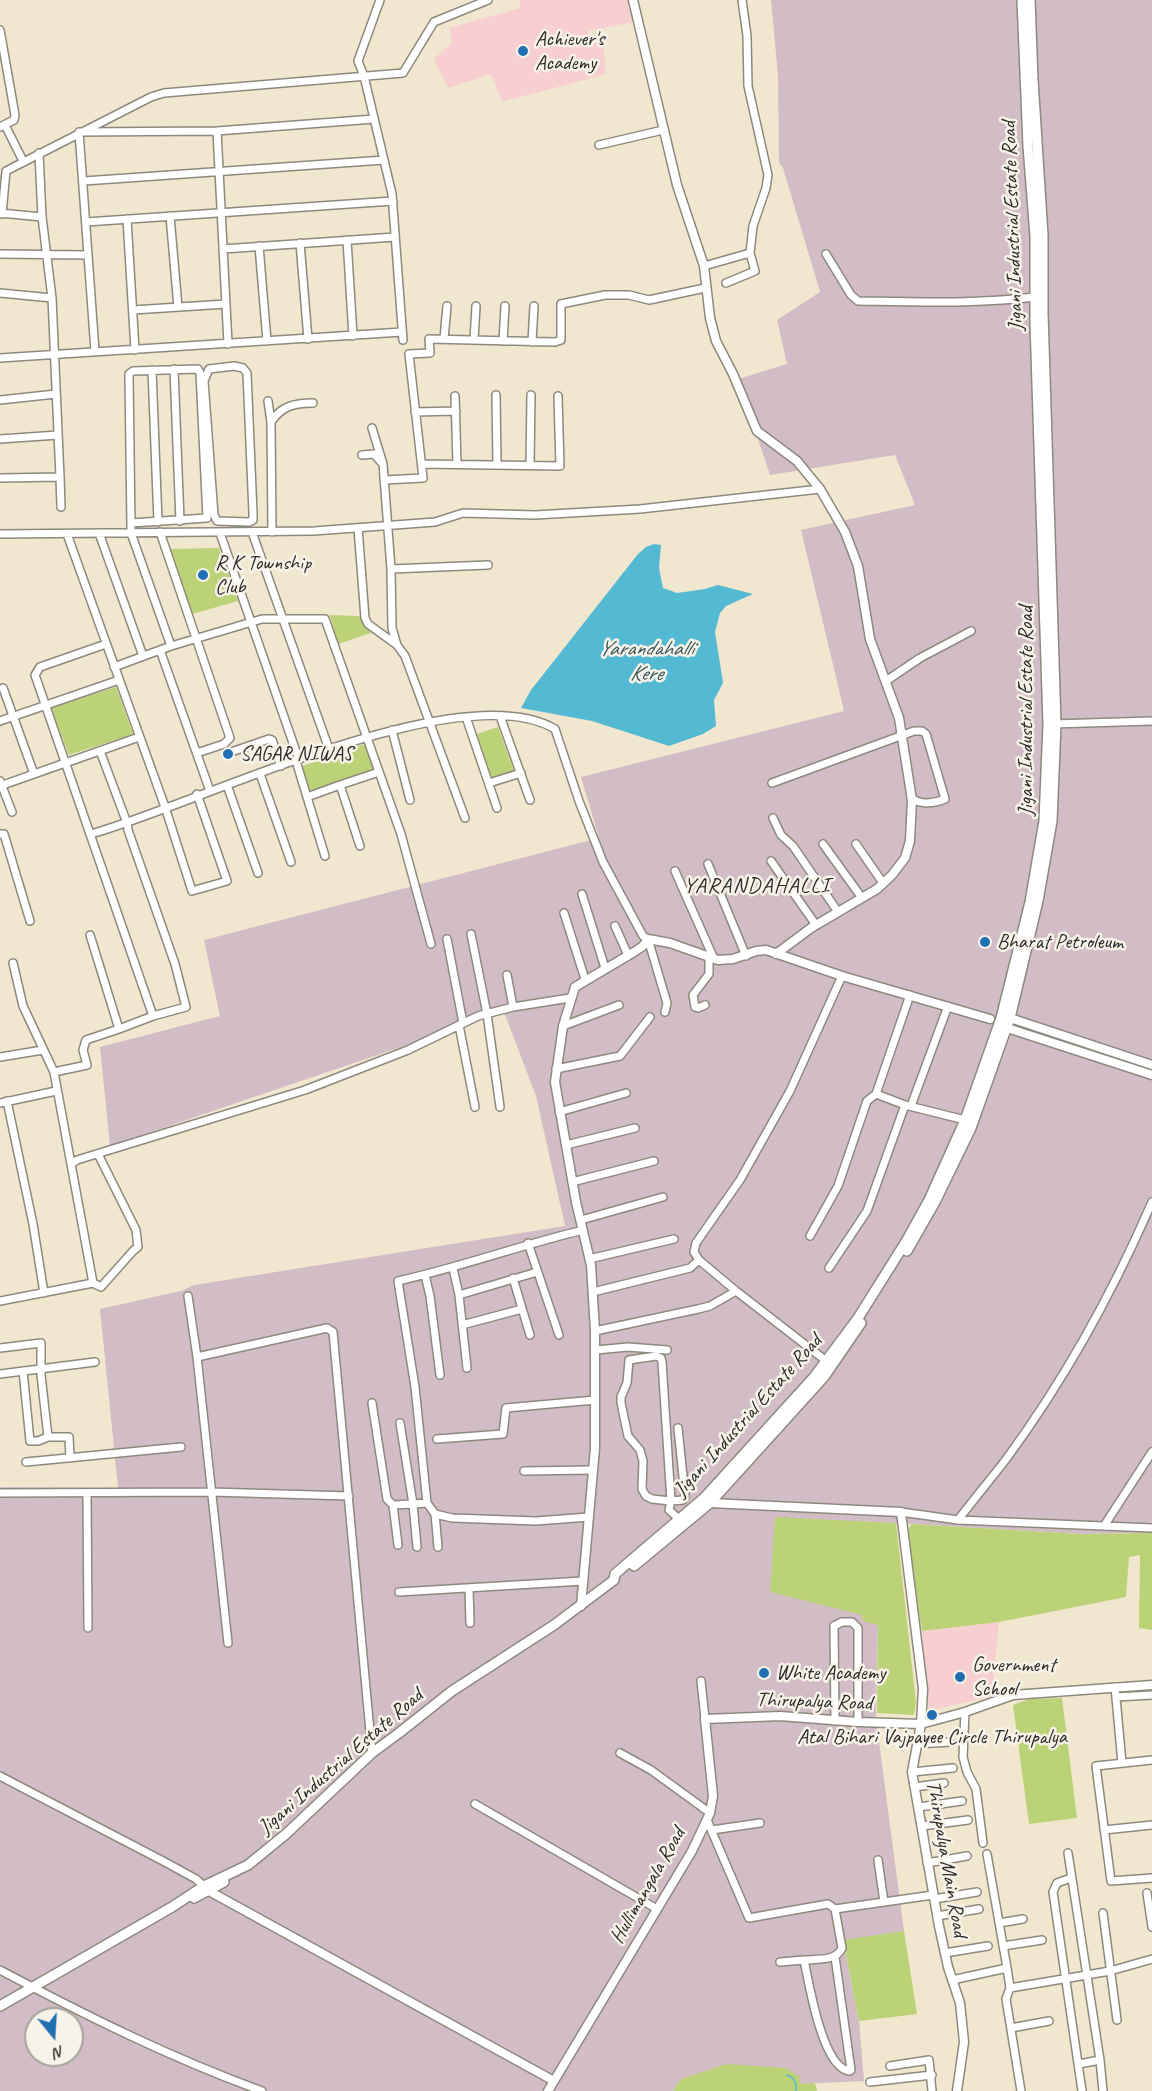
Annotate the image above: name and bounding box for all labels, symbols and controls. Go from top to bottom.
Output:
place label: Achiever's Academy [535,26,604,76]
marker: Achiever's Academy [516,44,530,58]
street label: Jigani Industrial Estate Road [997,121,1029,331]
place label: R K Township Club [215,550,311,600]
marker: R K Township Club [196,568,210,582]
street label: Jigani Industrial Estate Road [1013,606,1039,816]
water label: Yarandahalli Kere [599,636,693,688]
place label: SAGAR NIWAS [240,741,353,767]
marker: SAGAR NIWAS [221,747,235,761]
district label: YARANDAHALLI [684,873,830,899]
place label: Bharat Petroleum [997,929,1123,955]
marker: Bharat Petroleum [978,935,992,949]
street label: Jigani Industrial Estate Road [668,1330,828,1502]
place label: Government School [972,1652,1056,1702]
place label: White Academy [776,1660,885,1686]
marker: White Academy [757,1666,771,1680]
marker: Government School [953,1670,967,1684]
street label: Jigani Industrial Estate Road [254,1684,428,1840]
street label: Thirupalya Road [756,1687,872,1717]
marker: Atal Bihari Vajpayee Circle Thirupalya [925,1708,939,1722]
place label: Atal Bihari Vajpayee Circle Thirupalya [797,1724,1067,1750]
street label: Thirupalya Main Road [920,1779,972,1939]
street label: Hullimangala Road [605,1824,691,1948]
north arrow [24,2007,84,2067]
text: N [51,2041,67,2063]

